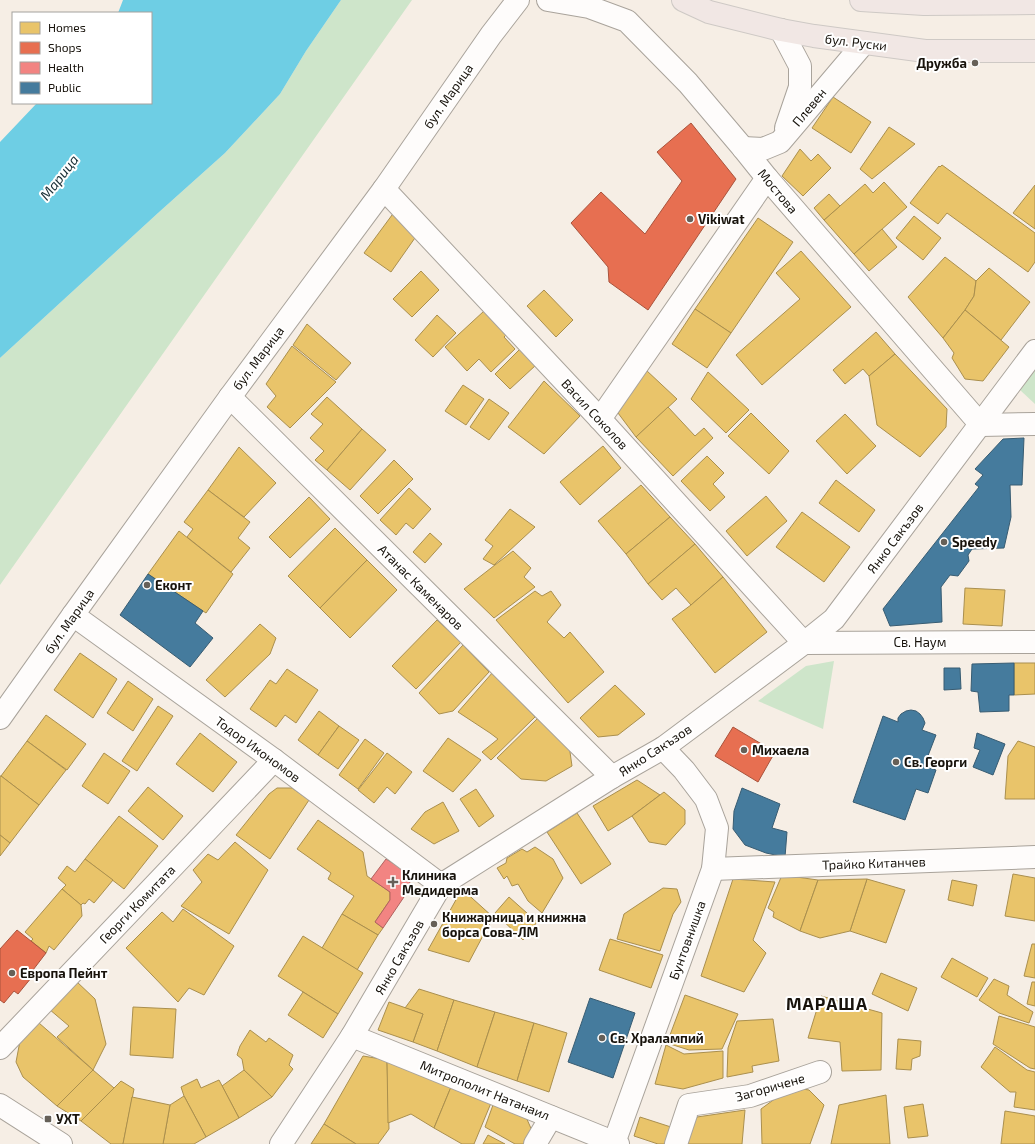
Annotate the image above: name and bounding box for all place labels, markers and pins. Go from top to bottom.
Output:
place label: Дружба [916,55,967,71]
marker: Дружба [970,58,980,68]
place label: Vikiwat [698,211,745,227]
marker: Vikiwat [685,214,695,224]
place label: Speedy [952,534,998,550]
marker: Speedy [939,537,949,547]
place label: Еконт [155,577,192,593]
marker: Еконт [142,580,152,590]
place label: Михаела [752,742,809,758]
marker: Михаела [739,745,749,755]
place label: Св. Георги [904,754,967,770]
marker: Св. Георги [891,757,901,767]
place label: Клиника Медидерма [402,867,478,898]
marker: Клиника Медидерма [387,876,399,888]
place label: Книжарница и книжна борса Сова-ЛМ [442,909,586,940]
marker: Книжарница и книжна борса Сова-ЛМ [429,919,439,929]
place label: Европа Пейнт [20,965,108,981]
marker: Европа Пейнт [7,968,17,978]
place label: Св. Хралампий [610,1030,704,1046]
marker: Св. Хралампий [597,1033,607,1043]
place label: УХТ [56,1111,80,1127]
marker: УХТ [43,1114,53,1124]

